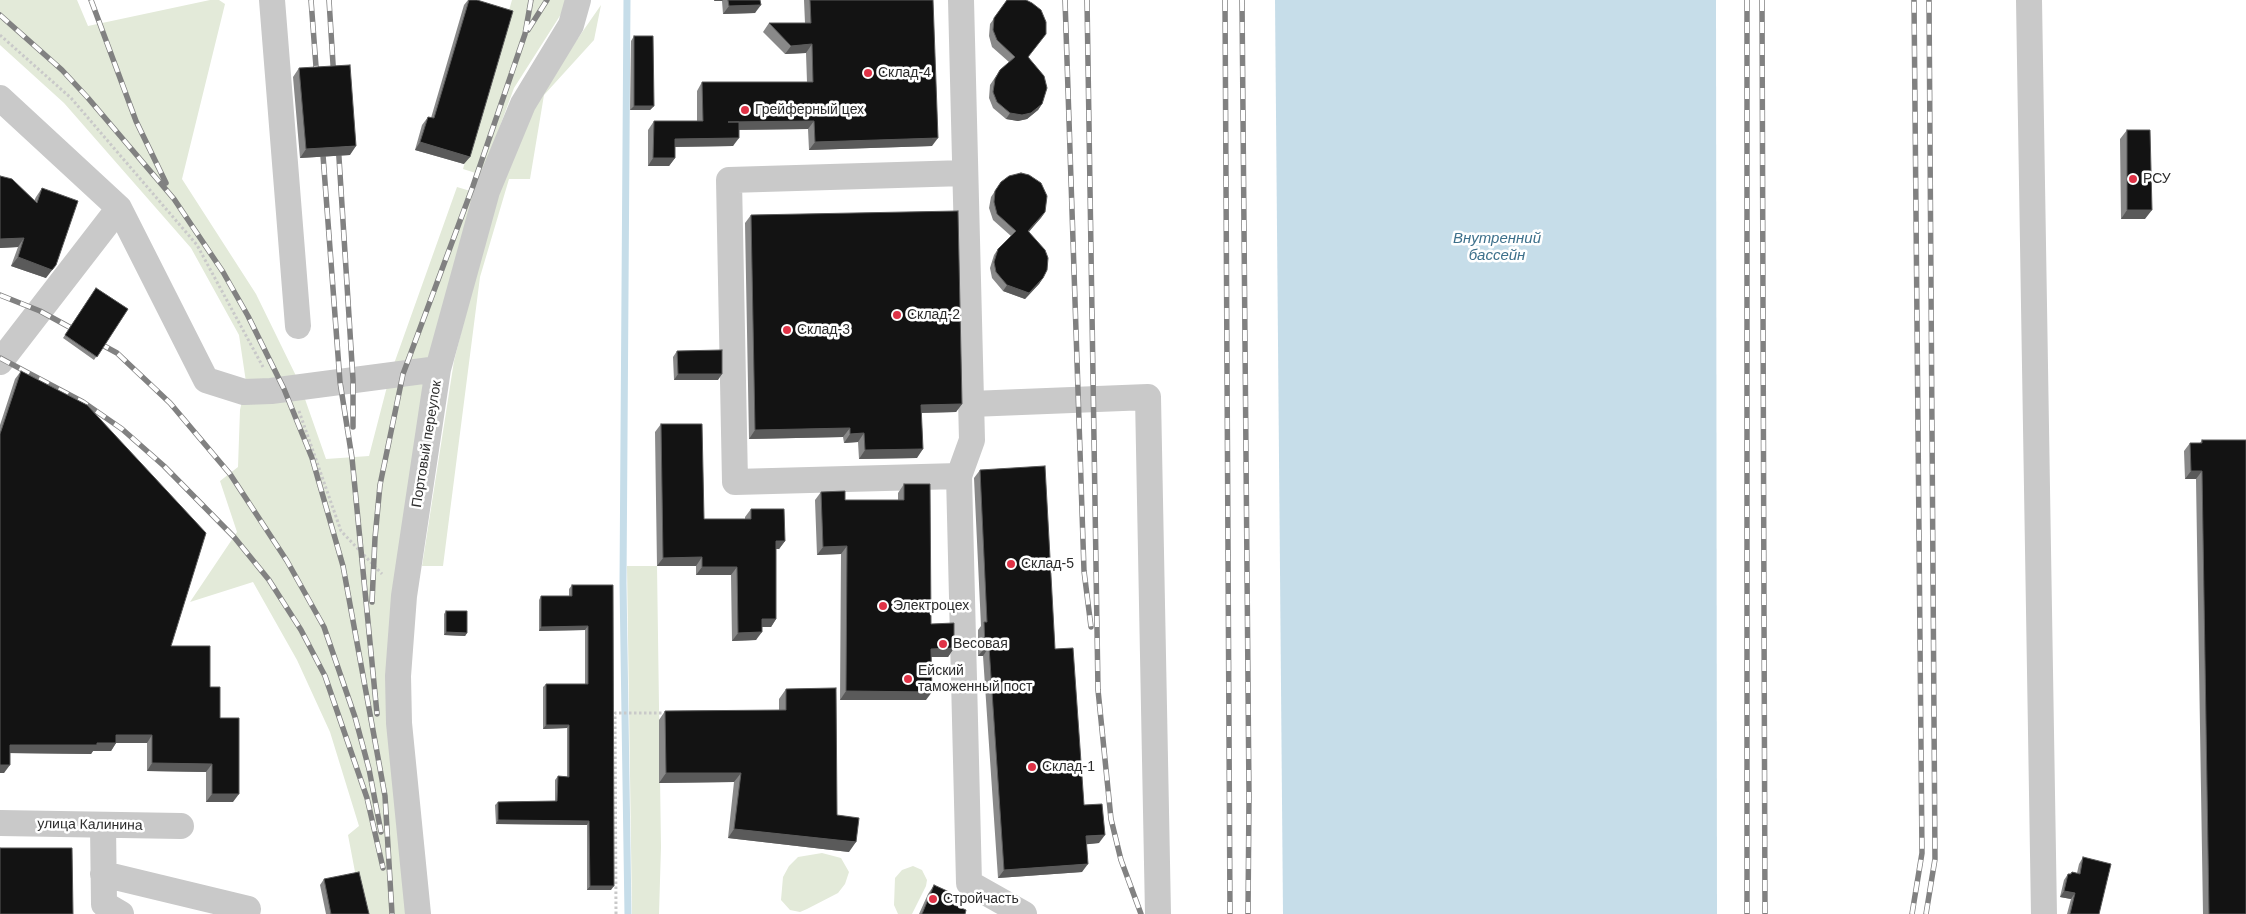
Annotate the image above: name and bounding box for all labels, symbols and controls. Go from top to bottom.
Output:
place label: Склад-4 [878,65,931,81]
marker: Склад-4 [862,67,874,79]
place label: Грейферный цех [755,102,864,118]
marker: Грейферный цех [739,104,751,116]
place label: РСУ [2143,171,2171,187]
marker: РСУ [2127,173,2139,185]
water label: Внутренний бассейн [1453,230,1541,265]
place label: Склад-2 [907,307,960,323]
marker: Склад-2 [891,309,903,321]
place label: Склад-3 [797,322,850,338]
marker: Склад-3 [781,324,793,336]
street label: Портовый переулок [409,379,445,509]
place label: Склад-5 [1021,556,1074,572]
marker: Склад-5 [1005,558,1017,570]
place label: Электроцех [893,598,969,614]
marker: Электроцех [877,600,889,612]
place label: Весовая [953,636,1008,652]
marker: Весовая [937,638,949,650]
place label: Ейский таможенный пост [918,663,1032,696]
marker: Ейский таможенный пост [902,673,914,685]
place label: Склад-1 [1042,759,1095,775]
marker: Склад-1 [1026,761,1038,773]
street label: улица Калинина [37,816,143,834]
place label: Стройчасть [943,891,1019,907]
marker: Стройчасть [927,893,939,905]

